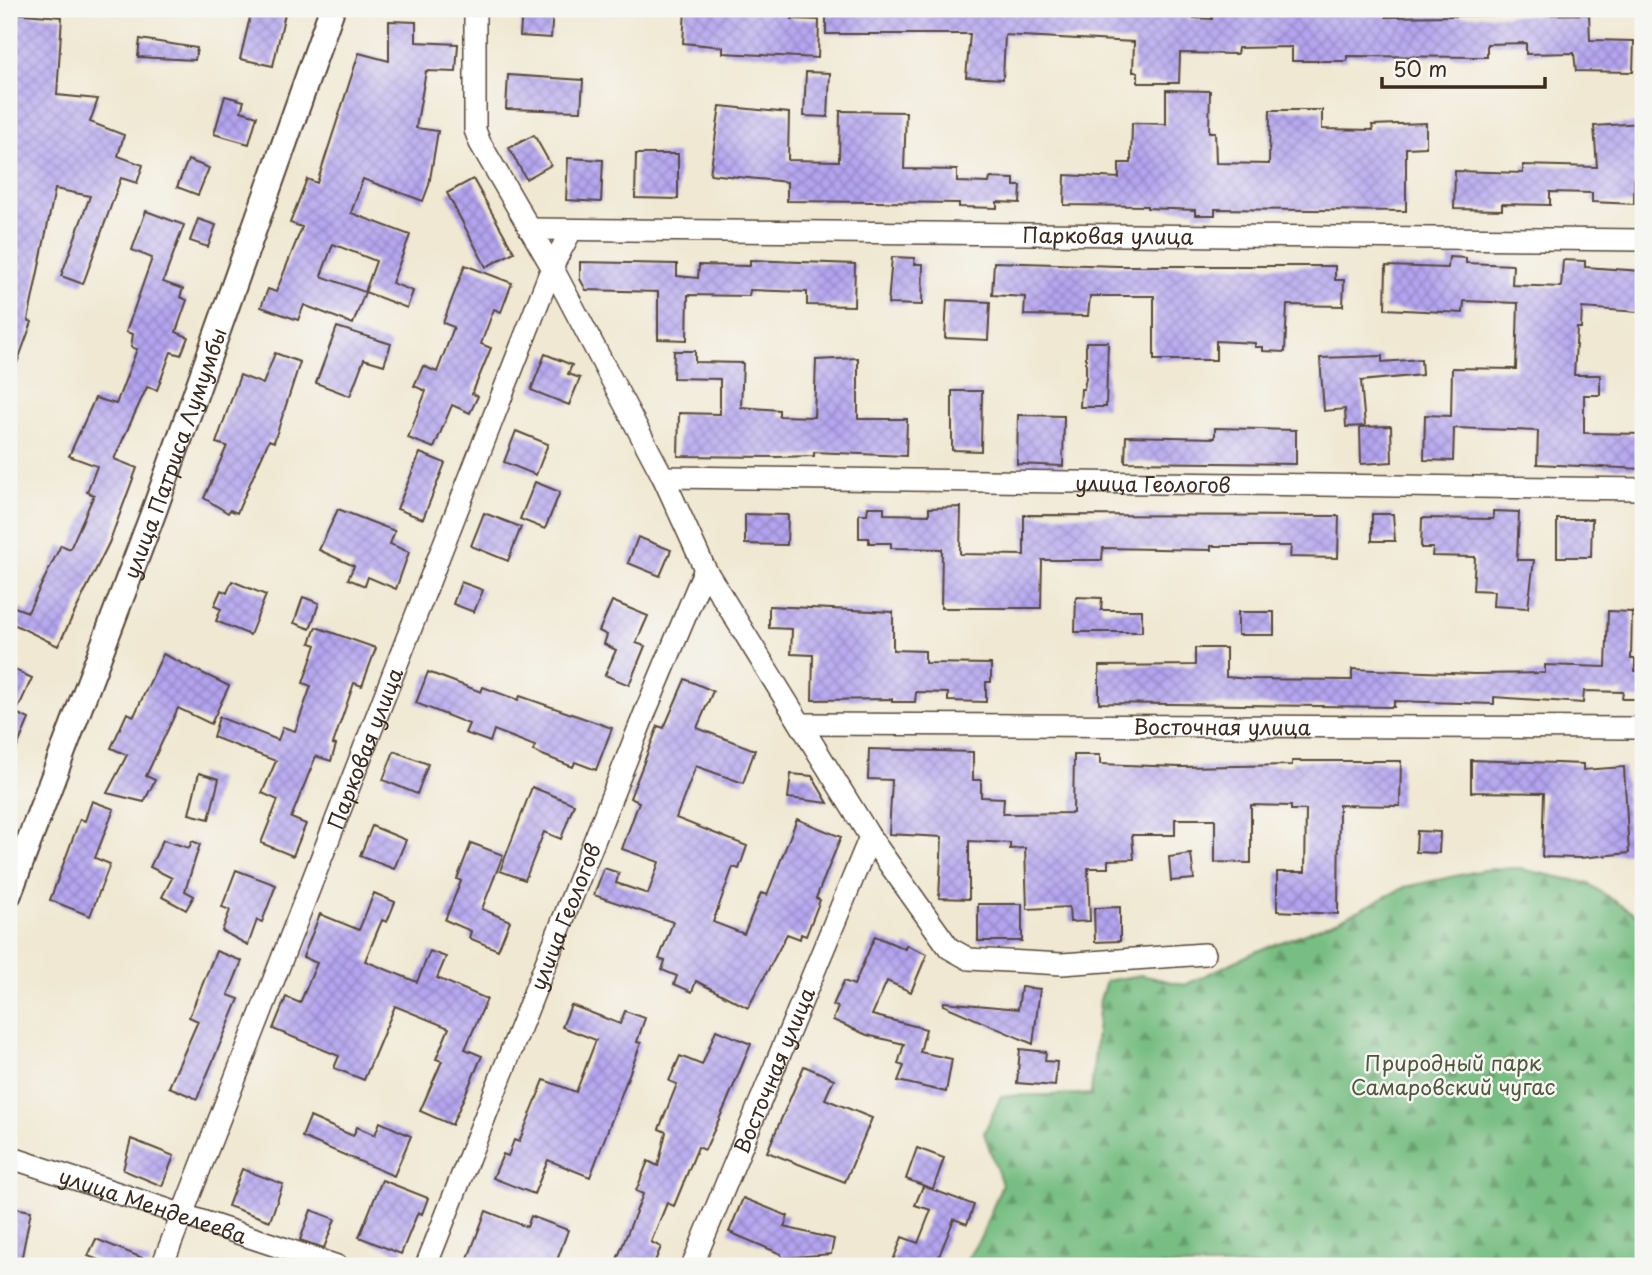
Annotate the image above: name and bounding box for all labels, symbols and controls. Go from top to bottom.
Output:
scale bar [1382,46,1545,90]
text: 50 m [1393,52,1447,84]
street label: Парковая улица [1022,218,1194,252]
street label: улица Патриса Лумумбы [114,323,234,583]
street label: улица Геологов [1075,466,1231,500]
street label: Парковая улица [318,662,410,834]
street label: Восточная улица [1133,710,1312,742]
street label: улица Геологов [521,838,608,995]
street label: Восточная улица [724,981,822,1158]
park label: Природный парк Самаровский чугас [1351,1046,1555,1102]
street label: улица Менделеева [55,1159,251,1251]

